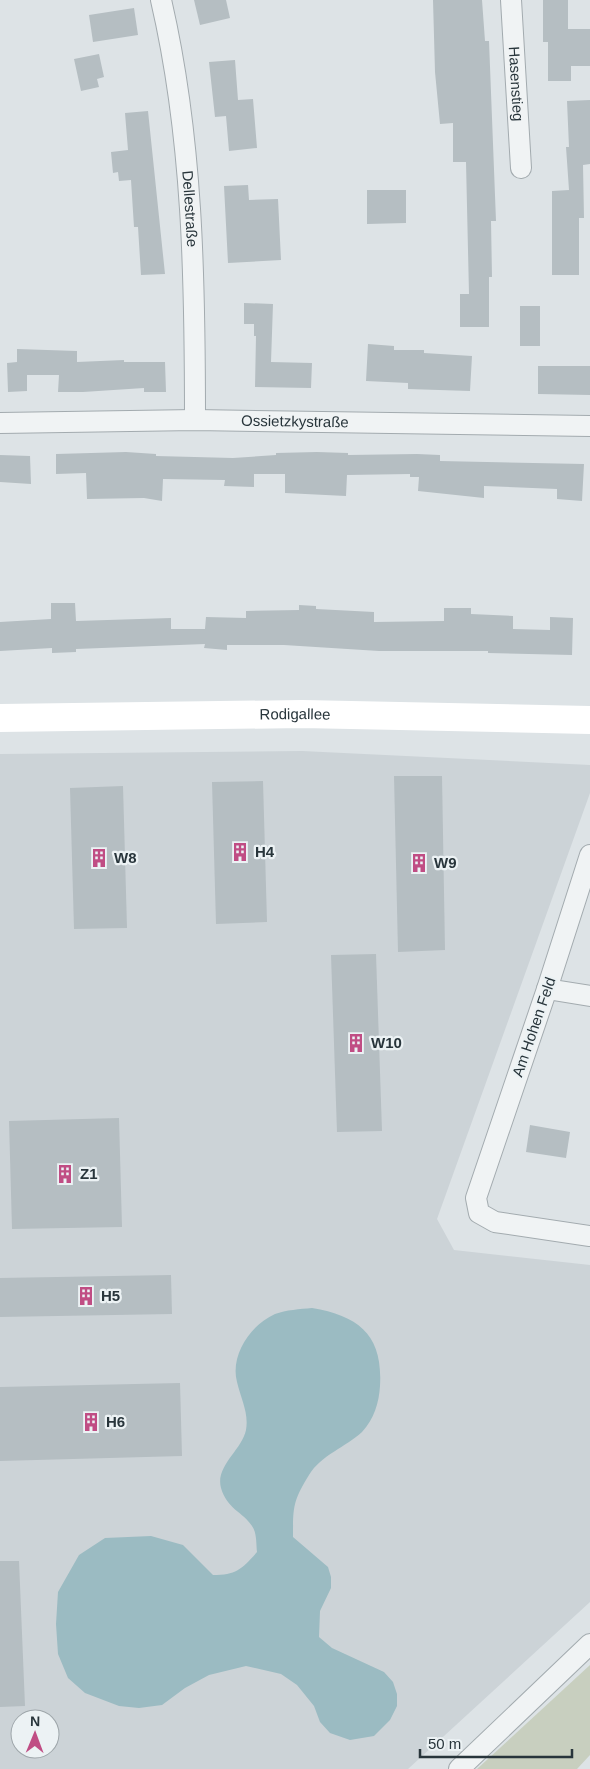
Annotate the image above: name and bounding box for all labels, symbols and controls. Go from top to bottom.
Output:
street label: Hasenstieg [506,46,527,122]
street label: Dellestraße [179,170,201,247]
street label: Ossietzkystraße [241,412,349,430]
street label: Rodigallee [259,705,331,723]
building icon: H4 [229,841,251,863]
place label: H4 [255,843,275,860]
building icon: W8 [88,847,110,869]
place label: W8 [114,849,137,866]
building icon: W9 [408,852,430,874]
place label: W9 [434,854,457,871]
street label: Am Hohen Feld [509,975,559,1079]
building icon: W10 [345,1032,367,1054]
place label: W10 [371,1034,402,1051]
building icon: Z1 [54,1163,76,1185]
place label: Z1 [80,1165,98,1182]
building icon: H5 [75,1285,97,1307]
place label: H5 [101,1287,120,1304]
building icon: H6 [80,1411,102,1433]
place label: H6 [106,1413,125,1430]
north arrow [10,1709,60,1759]
text: N [30,1713,40,1729]
scale bar [420,1726,572,1758]
text: 50 m [428,1735,461,1752]

